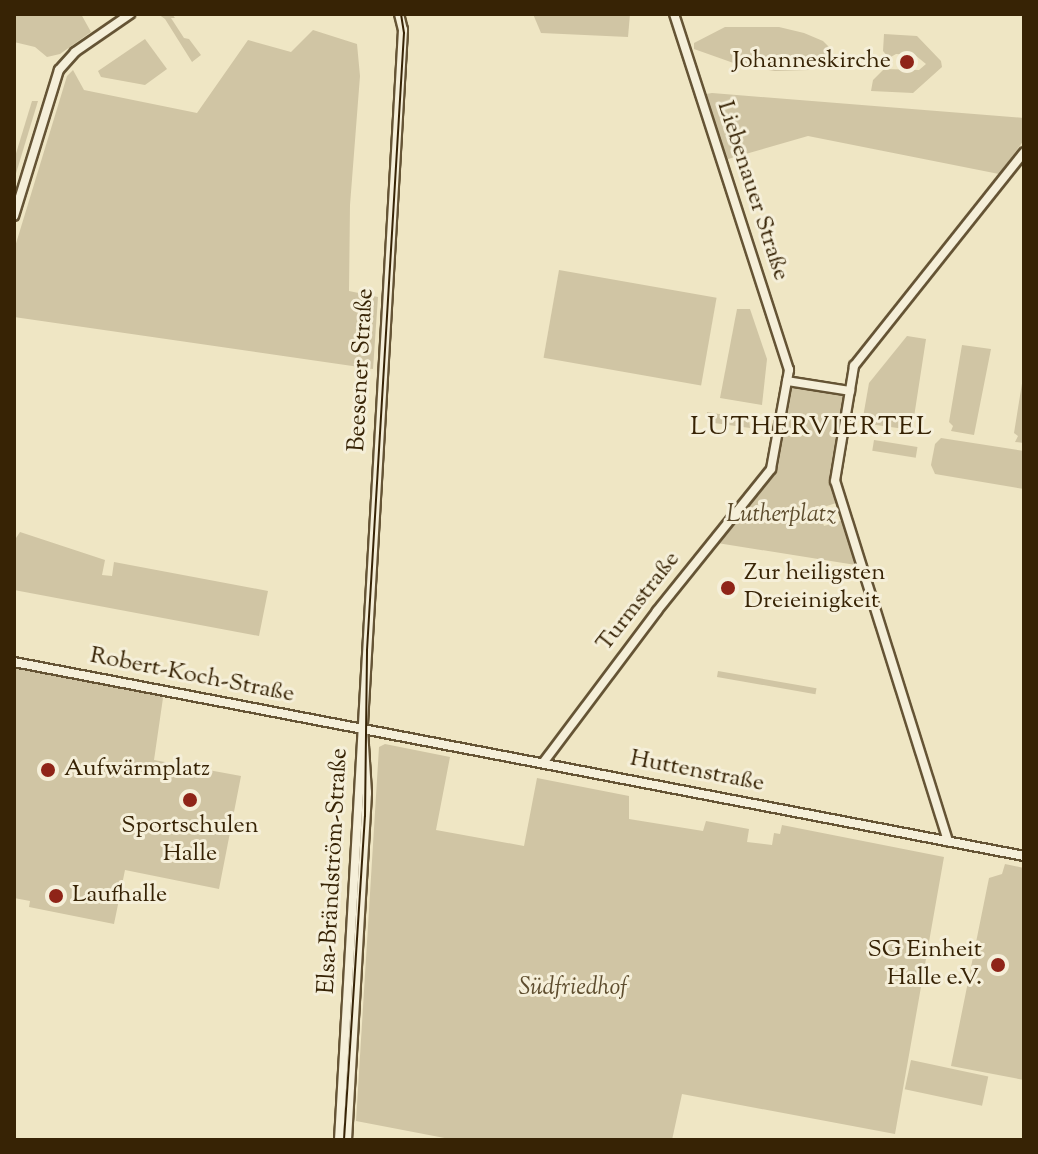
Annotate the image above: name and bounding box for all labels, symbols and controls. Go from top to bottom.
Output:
place label: Johanneskirche [733,48,891,76]
marker: Johanneskirche [898,53,916,71]
street label: Liebenauer Straße [709,98,795,284]
street label: Beesener Straße [343,287,381,453]
district label: LUTHERVIERTEL [690,412,934,444]
park label: Lutherplatz [726,502,836,530]
street label: Turmstraße [591,546,687,658]
place label: Zur heiligsten Dreieinigkeit [744,560,885,616]
marker: Zur heiligsten Dreieinigkeit [719,579,737,597]
street label: Robert-Koch-Straße [87,642,297,710]
street label: Huttenstraße [627,745,767,799]
street label: Elsa-Brändström-Straße [313,747,355,995]
place label: Aufwärmplatz [64,756,210,784]
marker: Aufwärmplatz [39,761,57,779]
marker: Sportschulen Halle [181,791,199,809]
place label: Sportschulen Halle [121,813,259,869]
place label: Laufhalle [72,882,167,910]
marker: Laufhalle [47,887,65,905]
place label: SG Einheit Halle e.V. [868,937,982,993]
marker: SG Einheit Halle e.V. [989,956,1007,974]
park label: Südfriedhof [519,975,627,1003]

